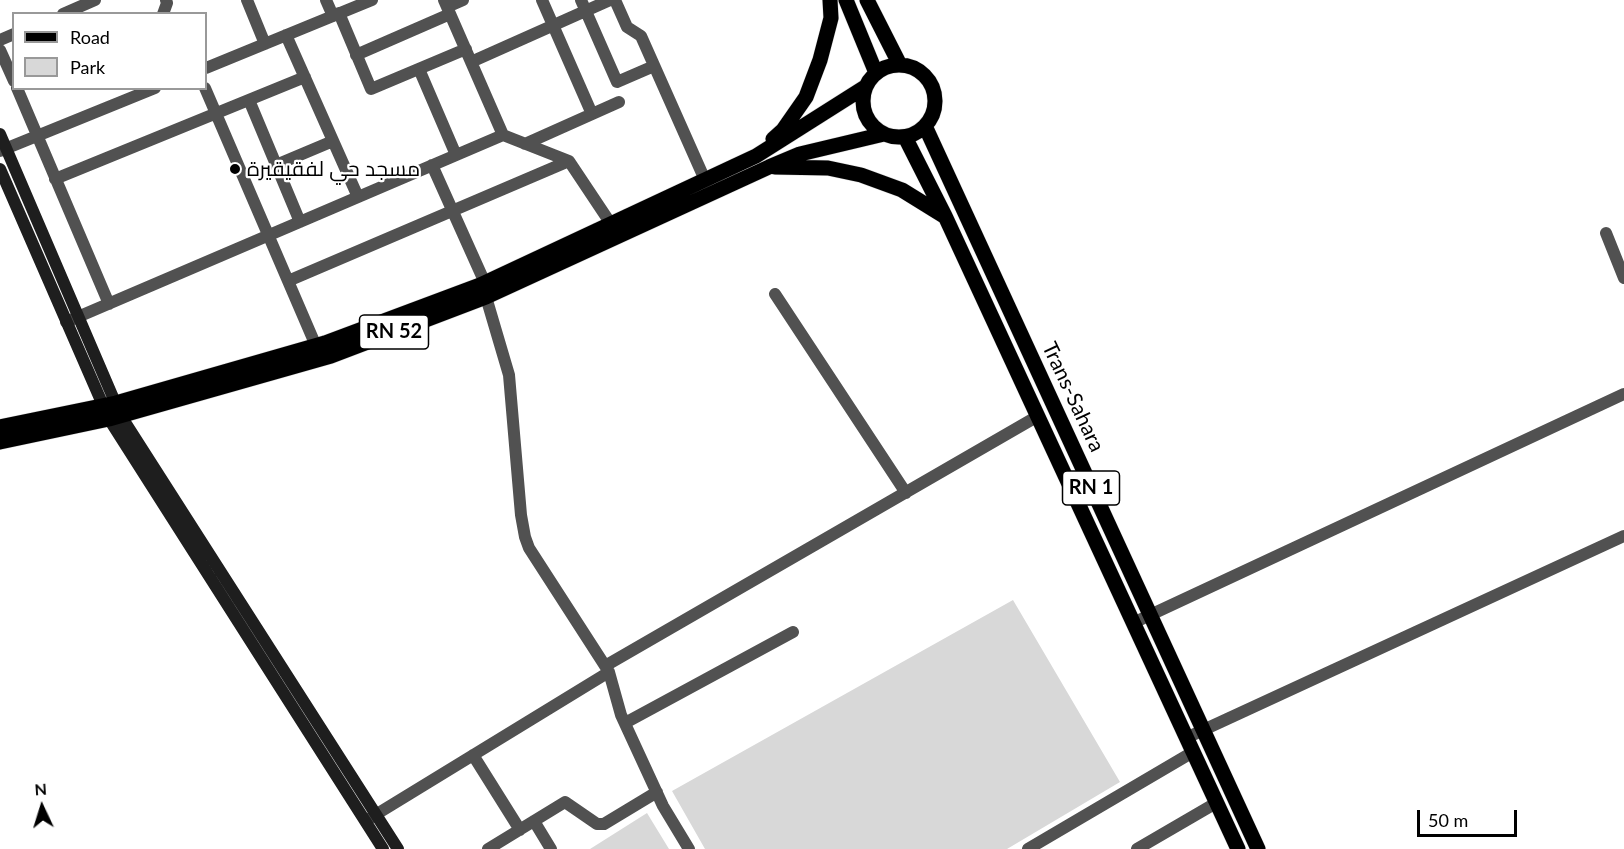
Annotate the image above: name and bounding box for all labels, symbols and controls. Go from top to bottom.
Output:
legend [12,12,207,90]
text: Road [70,26,110,48]
text: Park [70,56,105,78]
place label: مسجد حي لفقيقيرة [247,156,420,182]
marker: مسجد حي لفقيقيرة [228,162,242,176]
road number: RN 52 [360,315,428,349]
street label: Trans-Sahara [1037,338,1109,456]
road number: RN 1 [1062,471,1120,505]
north arrow [12,777,72,837]
text: N [34,779,48,798]
scale bar [1420,798,1520,836]
text: 50 m [1428,809,1468,831]

